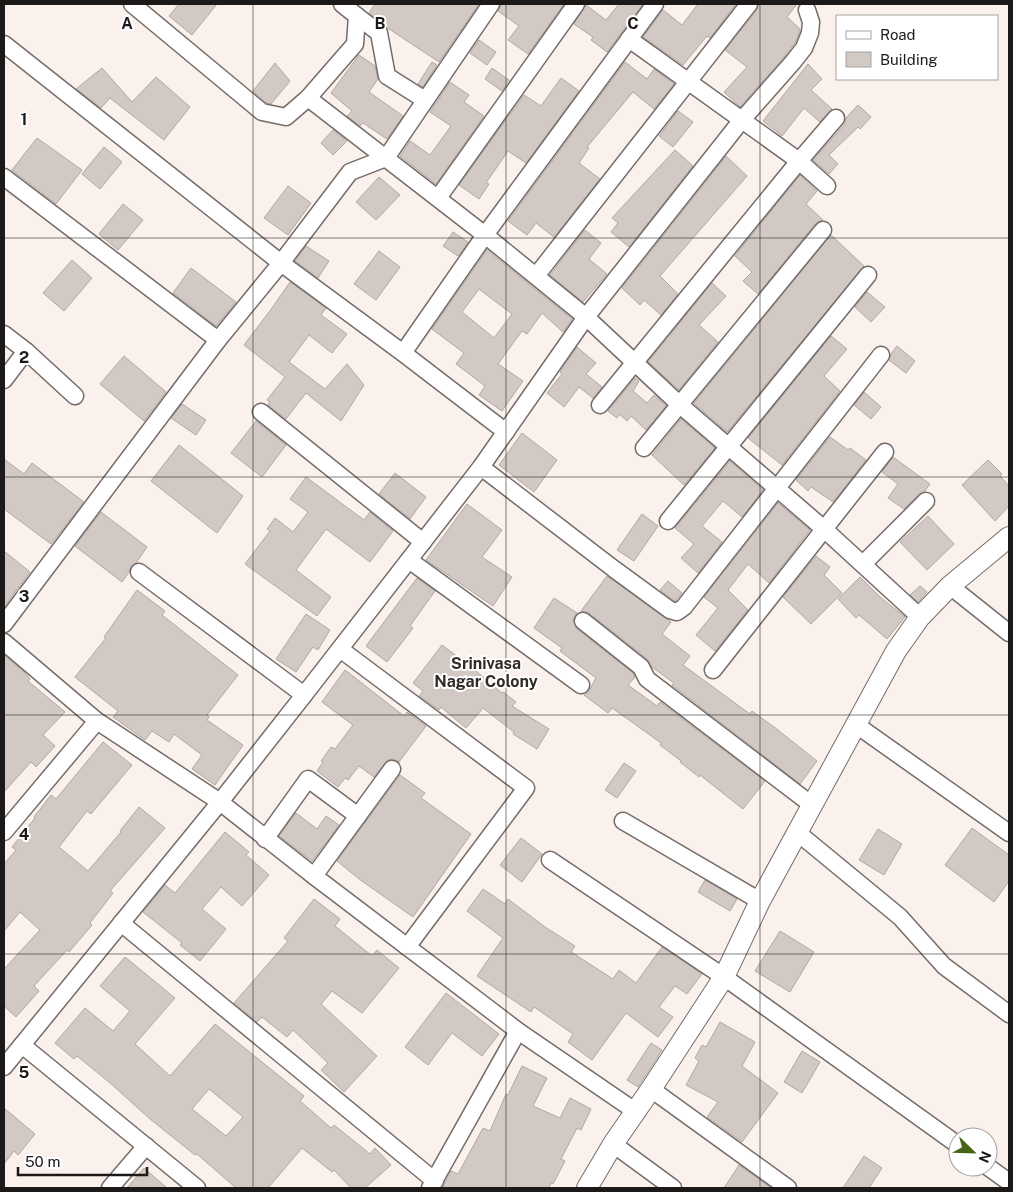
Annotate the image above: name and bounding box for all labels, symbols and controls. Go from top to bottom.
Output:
text: A [121,14,133,33]
text: B [375,14,386,33]
text: C [627,14,639,33]
legend [836,15,998,80]
text: Road [880,26,916,43]
text: Building [880,51,938,68]
text: 1 [21,110,27,129]
text: 2 [19,348,29,367]
text: 3 [19,587,29,606]
district label: Srinivasa Nagar Colony [434,654,538,691]
text: 4 [19,825,30,844]
text: 5 [19,1063,30,1082]
north arrow [948,1127,998,1177]
scale bar [18,1144,146,1176]
text: N [975,1149,994,1165]
text: 50 m [25,1153,60,1170]

